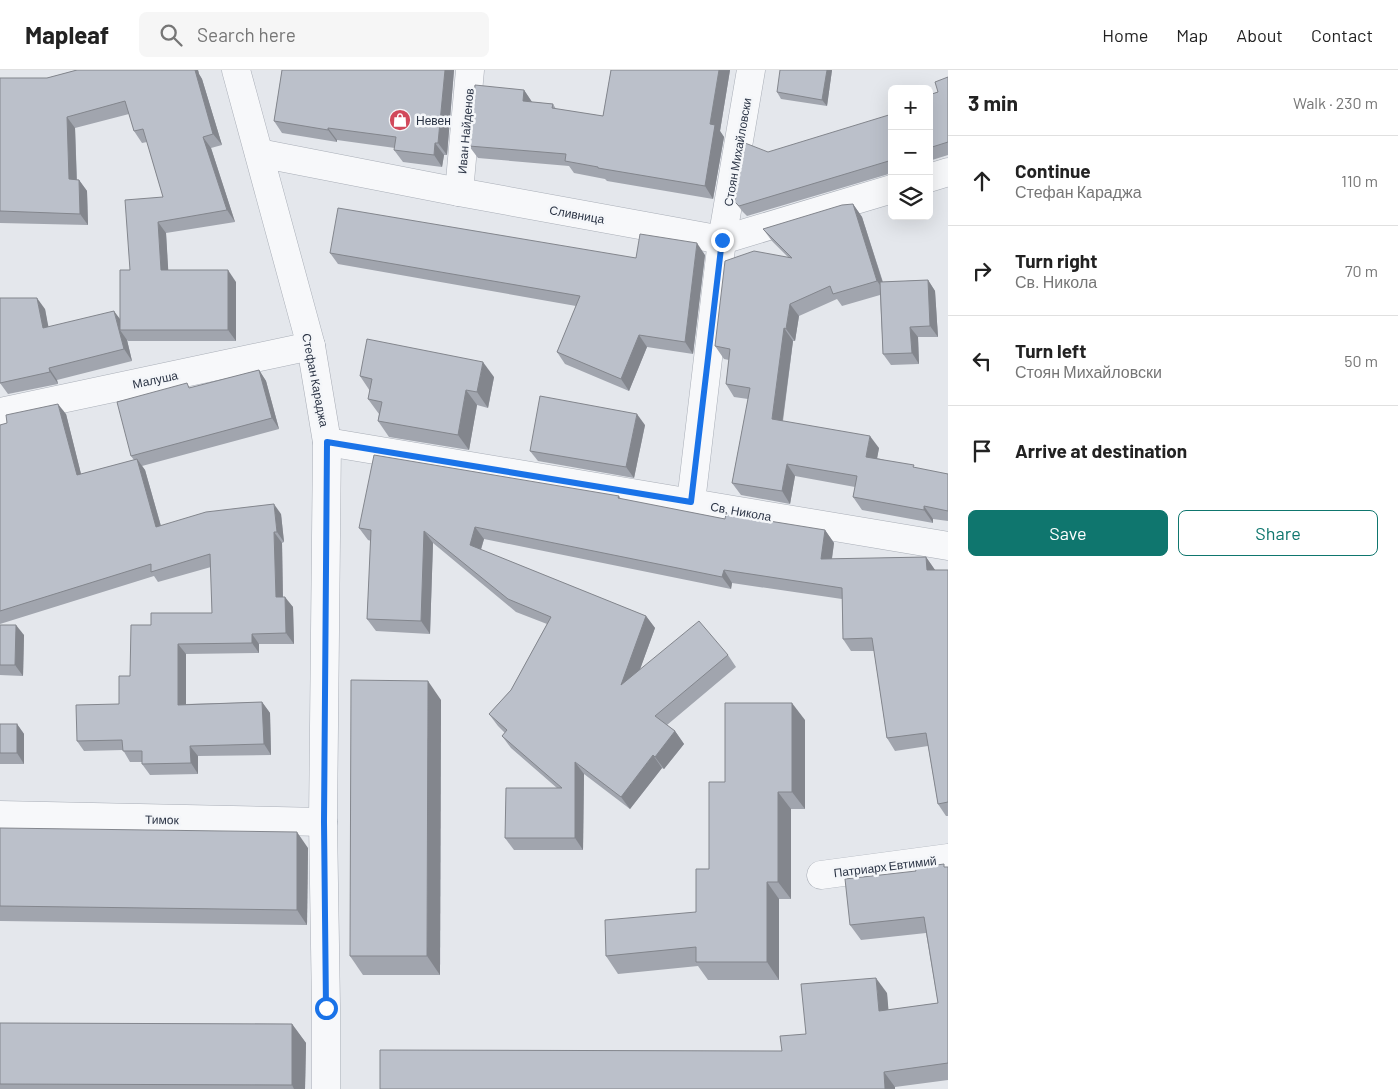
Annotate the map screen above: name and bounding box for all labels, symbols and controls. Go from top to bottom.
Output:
search box [139,12,489,57]
text: Mapleaf [25,20,109,49]
icon: search [157,21,185,49]
text: Search here [197,23,296,46]
text: Home [1102,24,1148,46]
text: Map [1176,24,1208,46]
text: About [1236,24,1283,46]
text: Contact [1311,24,1373,46]
map controls [888,85,933,220]
button: + [888,85,933,130]
street label: Иван Найденов [454,88,477,175]
text: 3 min [968,90,1018,115]
text: Walk · 230 m [1293,93,1378,112]
street label: Стоян Михайловски [721,97,753,207]
shop icon: Невен [388,108,412,132]
place label: Невен [416,113,451,127]
button: − [888,130,933,175]
text: Continue [1015,159,1091,182]
icon: ahead [968,167,996,195]
text: 110 m [1341,171,1378,190]
button: layers [888,175,933,220]
text: Стефан Караджа [1015,182,1142,201]
street label: Сливница [548,202,606,227]
route end [711,229,734,252]
text: Turn right [1015,249,1097,272]
icon: right [968,257,996,285]
text: 70 m [1345,261,1378,280]
text: Св. Никола [1015,272,1097,291]
street label: Стефан Караджа [299,332,332,428]
text: Turn left [1015,339,1086,362]
icon: left [968,347,996,375]
text: 50 m [1344,351,1378,370]
text: Стоян Михайловски [1015,362,1162,381]
street label: Малуша [131,367,180,392]
icon: arrive [968,437,996,465]
text: Arrive at destination [1015,439,1187,462]
street label: Св. Никола [709,499,773,523]
button: Save [968,510,1168,556]
button: Share [1178,510,1378,556]
street label: Тимок [145,812,180,826]
street label: Патриарх Евтимий [833,853,937,880]
route start [315,997,338,1020]

